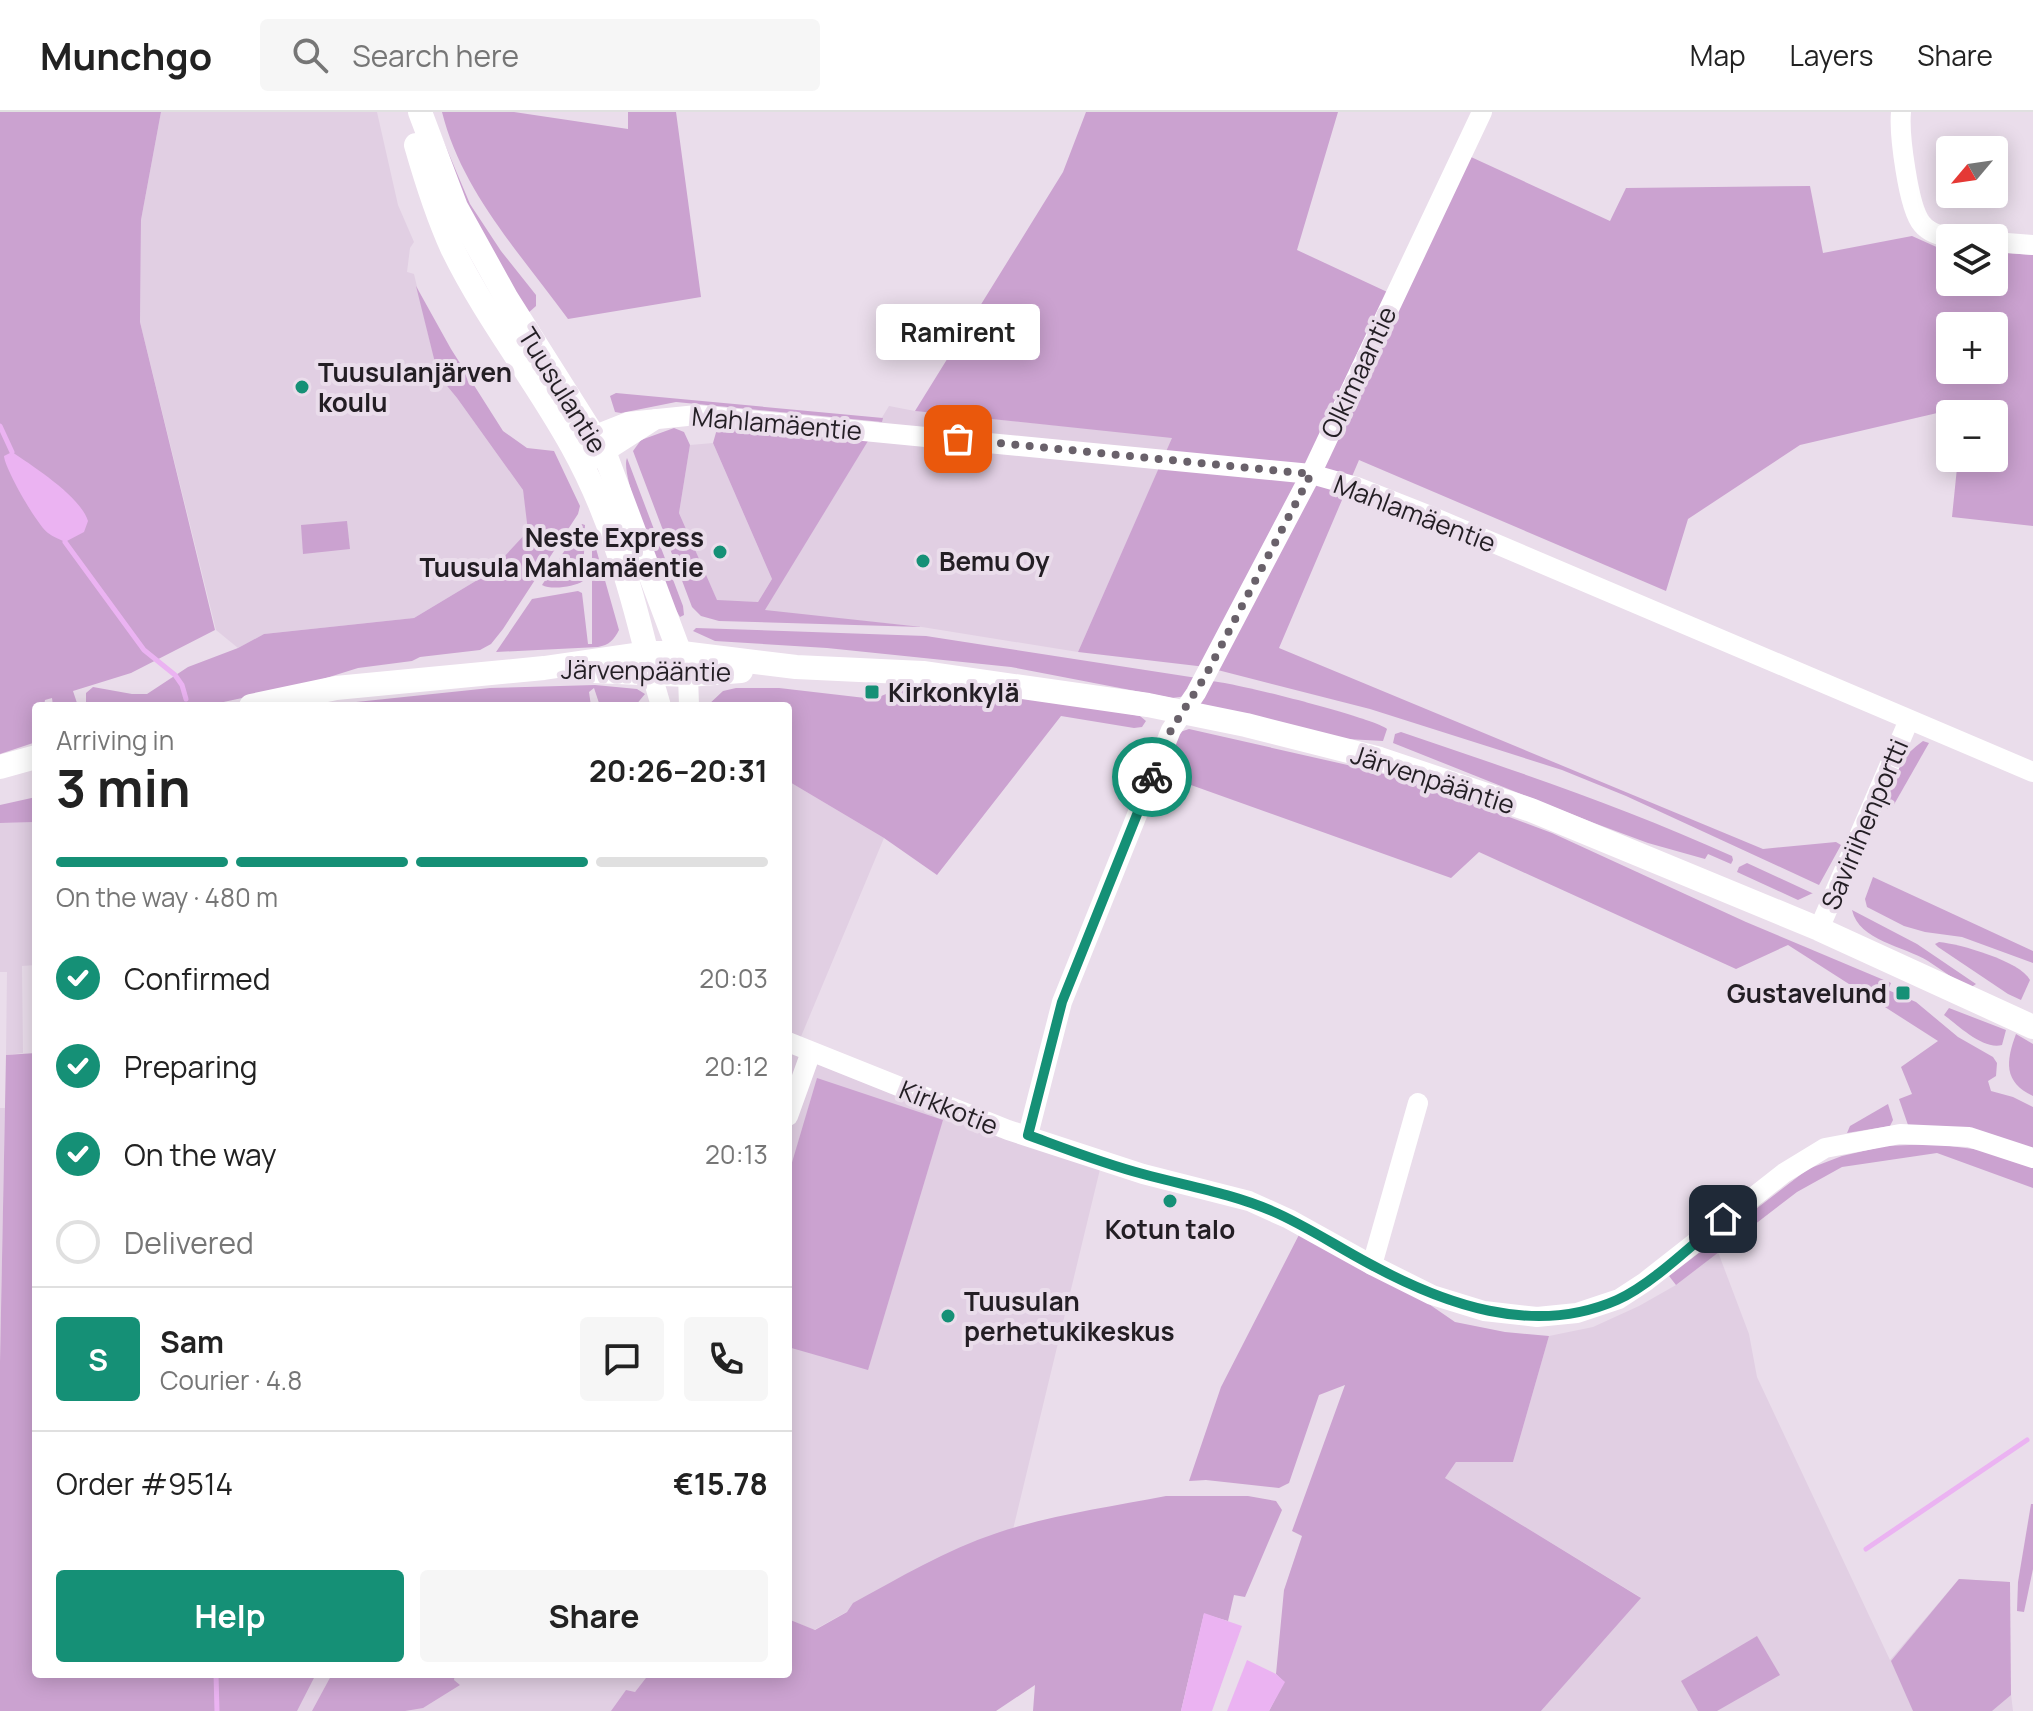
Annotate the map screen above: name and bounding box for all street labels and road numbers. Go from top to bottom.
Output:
street label: Olkimaantie [1312,300,1404,444]
street label: Tuusulantie [510,320,616,460]
street label: Mahlamäentie [690,398,864,448]
street label: Mahlamäentie [1329,466,1501,560]
street label: Järvenpääntie [561,651,731,689]
street label: Saviriihenportti [1812,733,1916,915]
street label: Järvenpääntie [1346,736,1520,822]
street label: Kirkkotie [894,1071,1004,1143]

